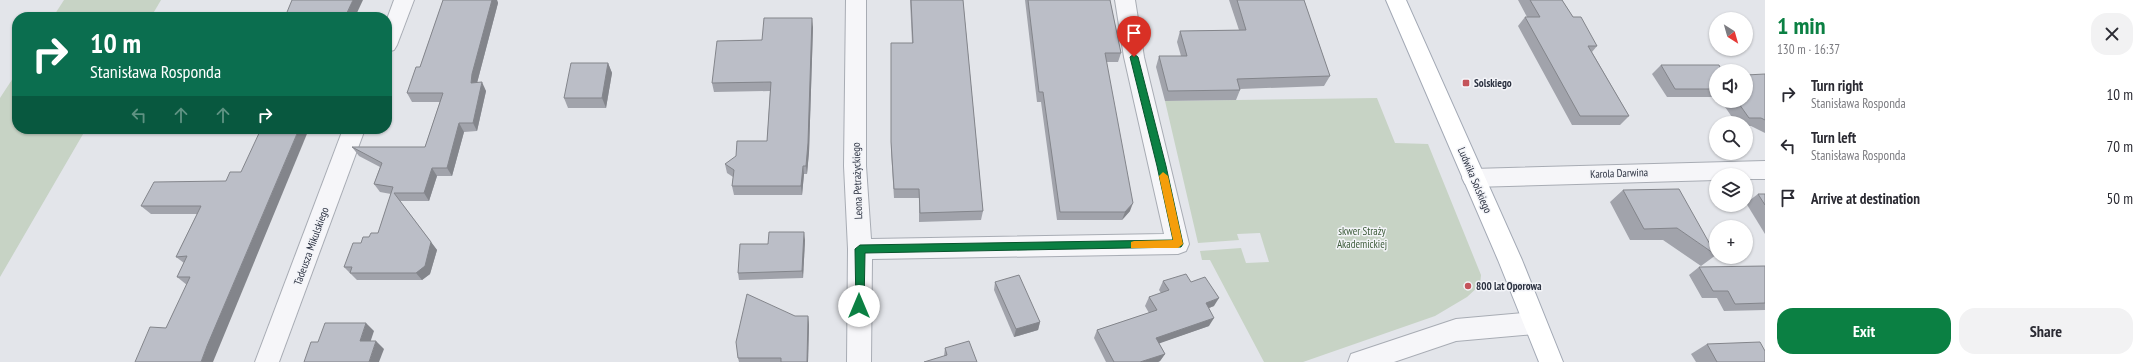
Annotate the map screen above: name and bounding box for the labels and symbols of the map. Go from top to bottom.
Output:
north arrow [1709,12,1753,56]
pin [1117,16,1151,57]
place label: Solskiego [1474,76,1512,90]
marker: Solskiego [1461,78,1471,88]
street label: Leona Petrażyckiego [849,142,865,220]
street label: Ludwika Solskiego [1455,145,1495,215]
street label: Karola Darwina [1590,165,1648,181]
street label: Tadeusza Mikulskiego [290,205,332,287]
park label: skwer Straży Akademickiej [1337,224,1387,251]
place label: 800 lat Oporowa [1476,279,1542,293]
marker: 800 lat Oporowa [1463,281,1473,291]
position arrow [838,285,880,327]

